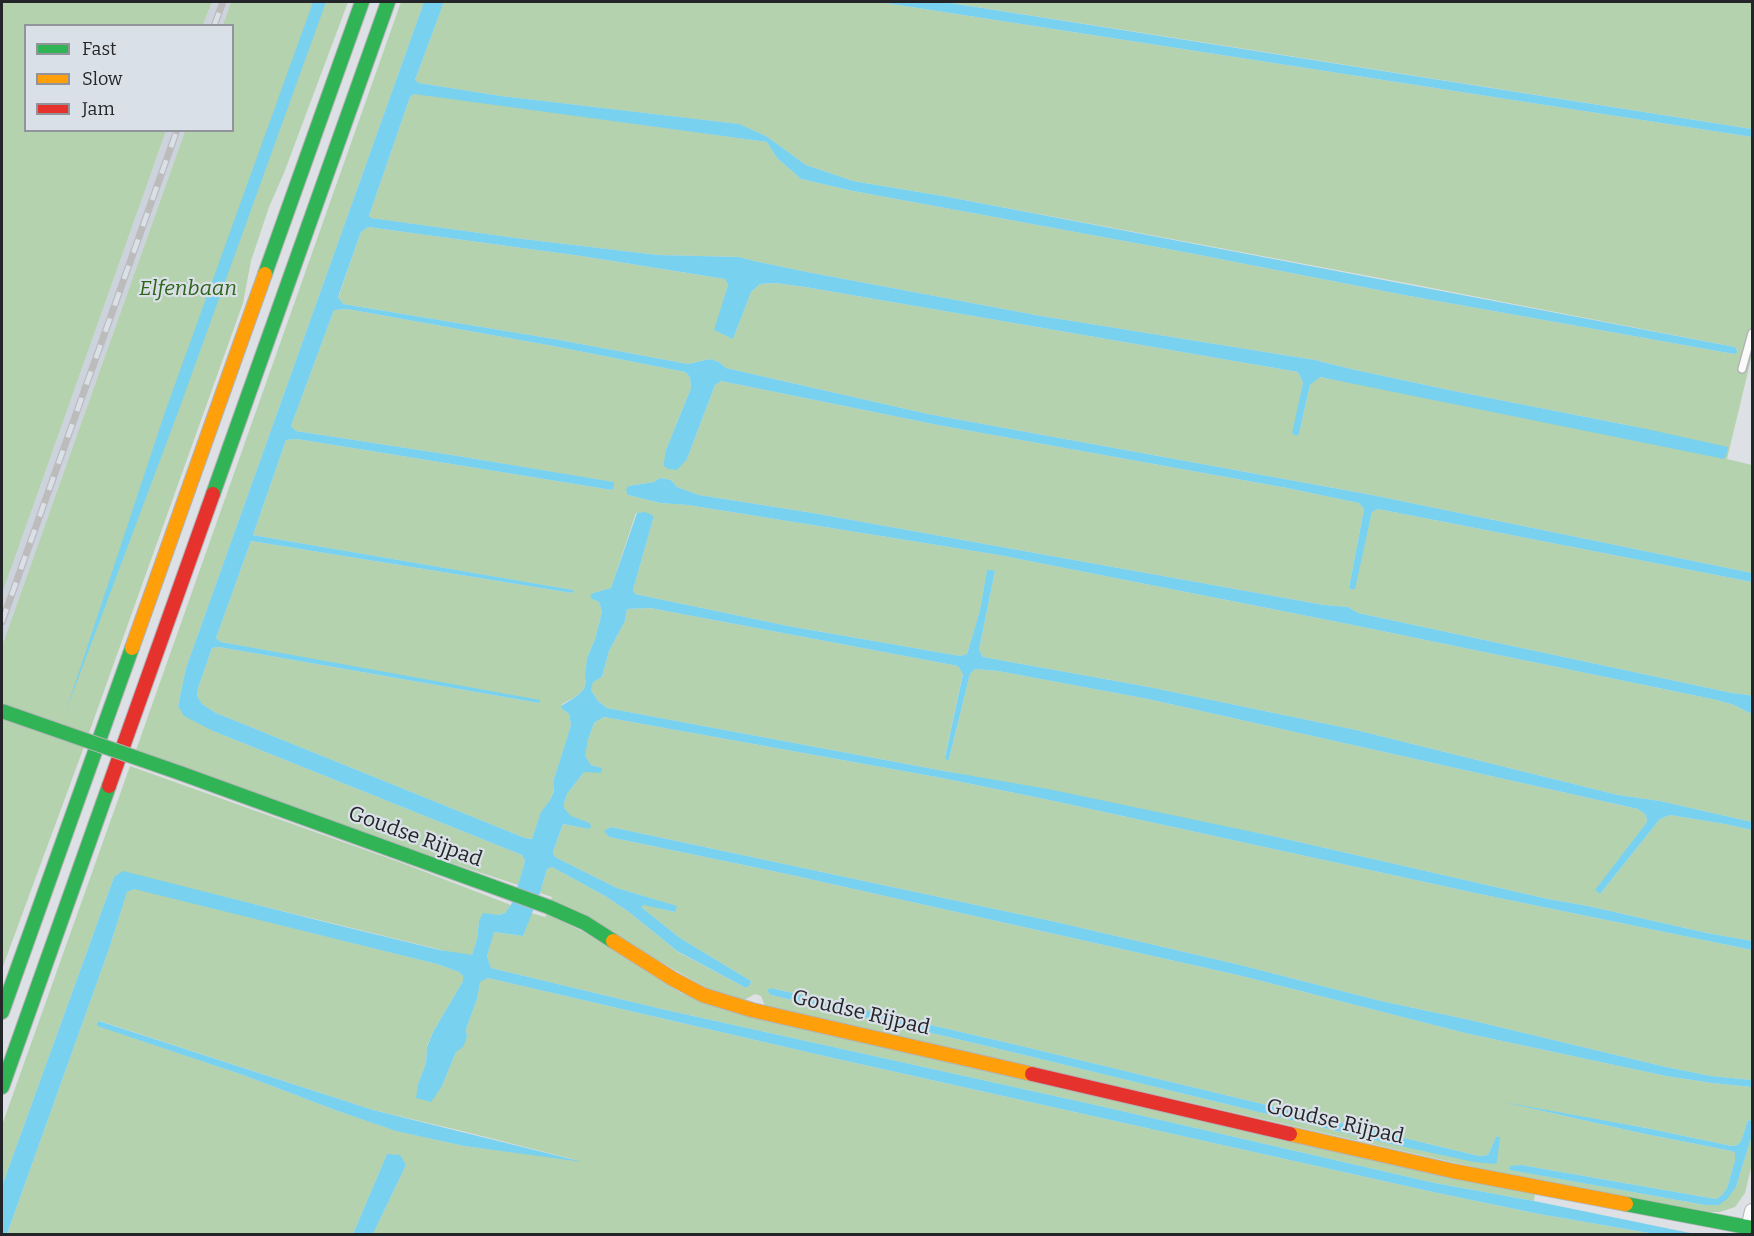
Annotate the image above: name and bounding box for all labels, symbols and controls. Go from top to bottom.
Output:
legend [24,24,234,132]
text: Fast [82,38,117,60]
text: Slow [82,68,122,90]
text: Jam [82,98,115,120]
park label: Elfenbaan [139,276,237,302]
street label: Goudse Rijpad [345,801,485,873]
street label: Goudse Rijpad [790,985,932,1041]
street label: Goudse Rijpad [1264,1094,1406,1150]

